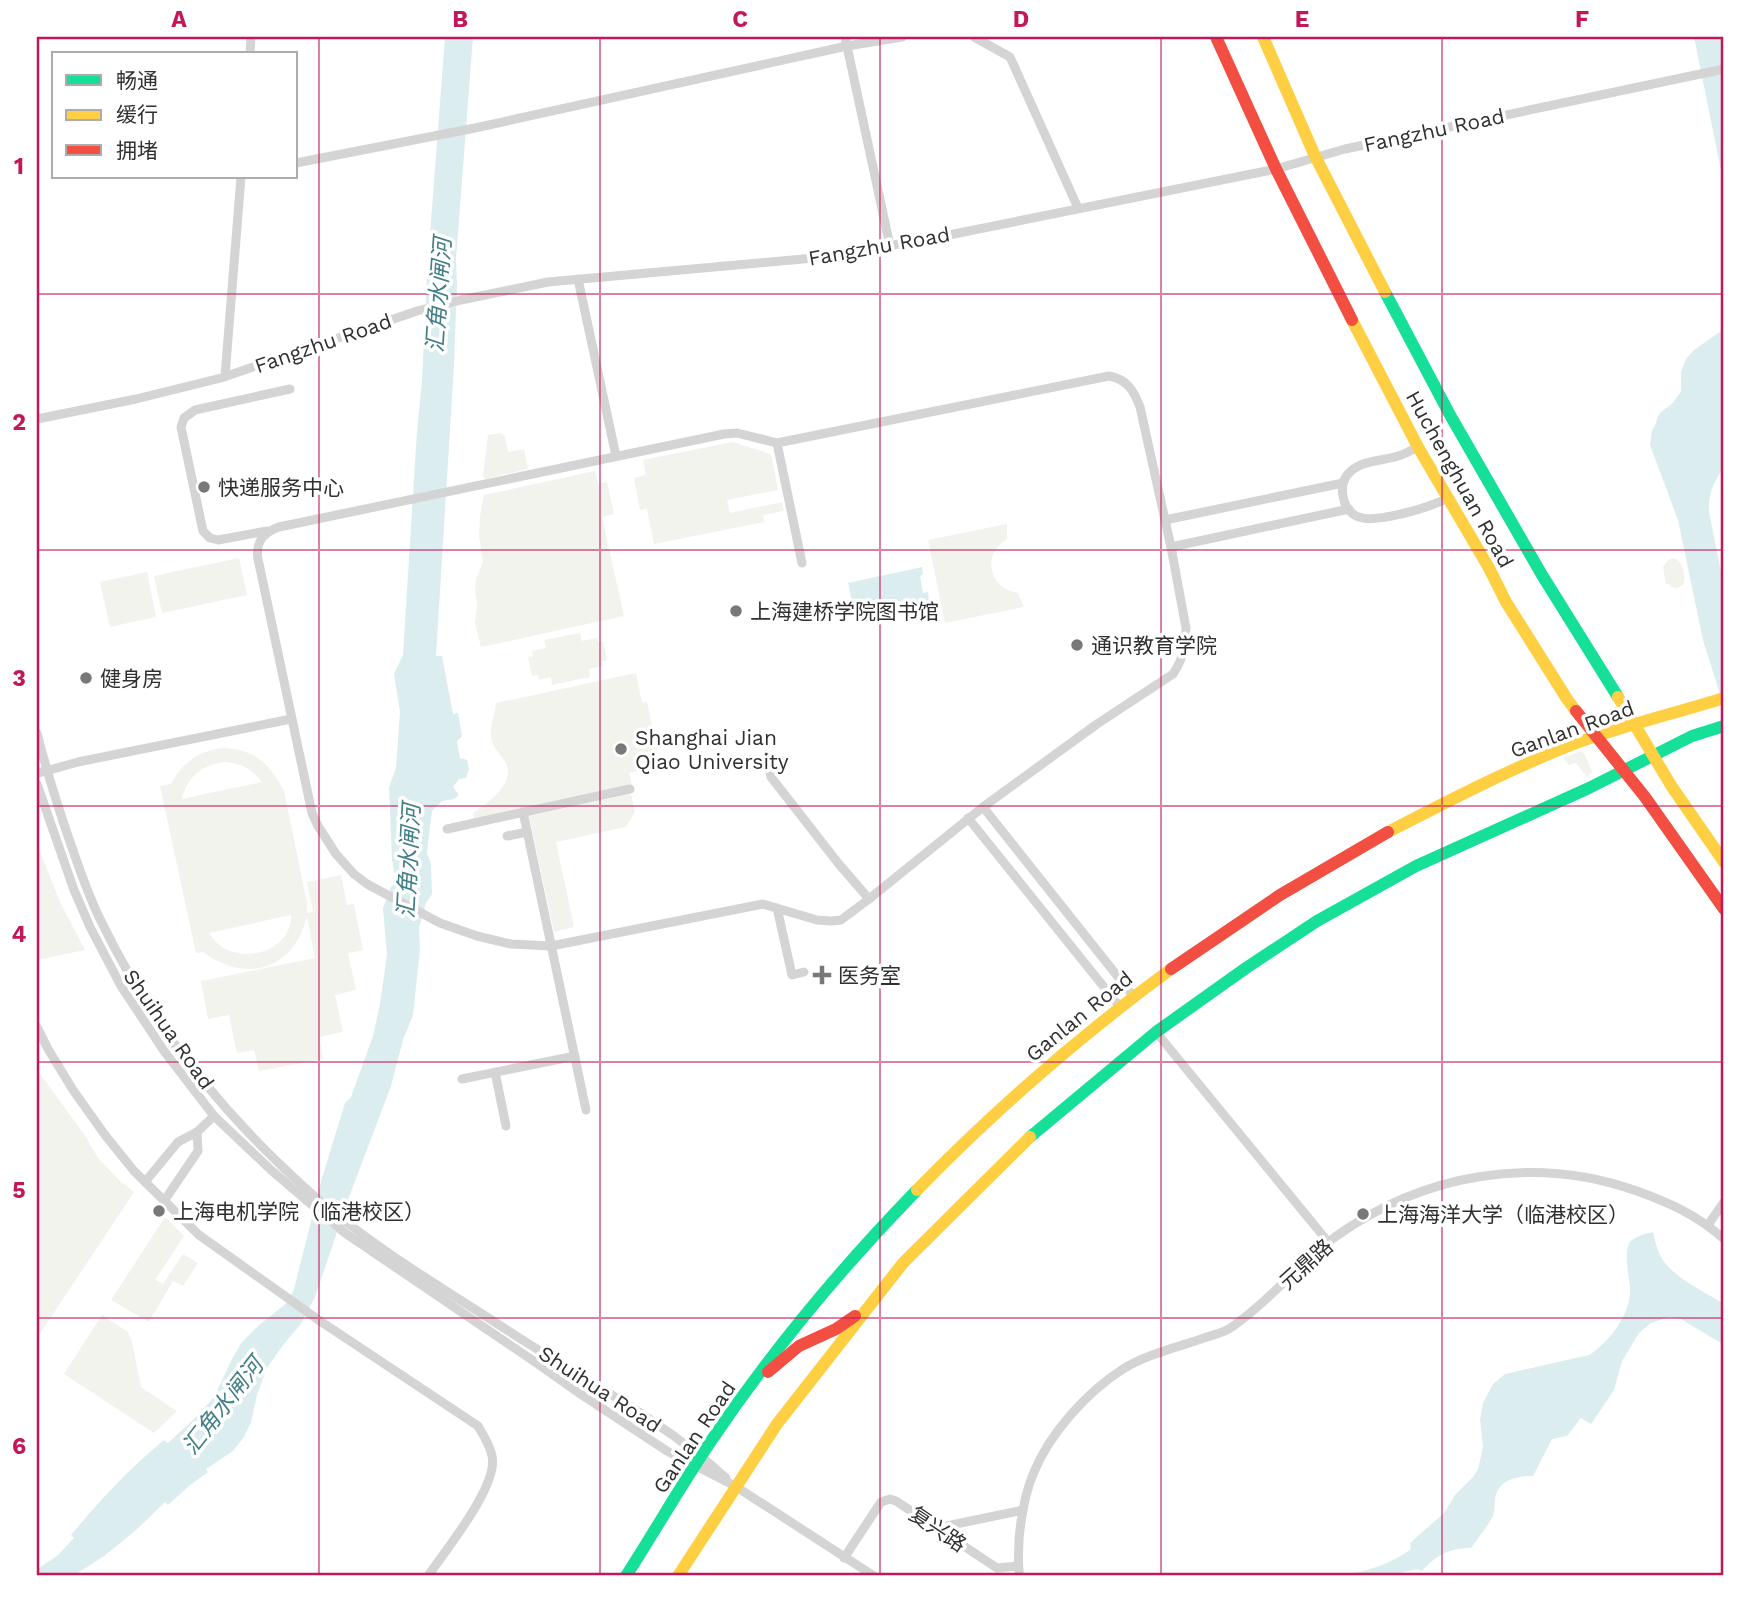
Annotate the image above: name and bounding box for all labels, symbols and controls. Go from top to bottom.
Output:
text: A [171,6,187,33]
text: B [452,6,468,33]
text: C [732,6,748,33]
text: D [1013,6,1029,33]
text: E [1295,6,1309,33]
text: F [1575,6,1589,33]
legend [52,52,298,178]
text: 畅通 [116,68,158,93]
text: 缓行 [116,102,158,127]
street label: Fangzhu Road [1361,103,1507,157]
text: 拥堵 [116,138,158,163]
text: 1 [14,153,24,180]
street label: Fangzhu Road [806,221,952,271]
water label: 汇角水闸河 [422,233,457,353]
street label: Fangzhu Road [251,308,395,378]
street label: Huchenghuan Road [1401,386,1519,572]
text: 2 [12,409,26,436]
place label: 快递服务中心 [218,475,344,500]
marker: 快递服务中心 [196,479,212,495]
place label: 上海建桥学院图书馆 [750,599,939,624]
marker: 上海建桥学院图书馆 [728,603,744,619]
place label: 通识教育学院 [1091,633,1217,658]
marker: 通识教育学院 [1069,637,1085,653]
text: 3 [12,665,26,692]
place label: 健身房 [100,666,163,691]
marker: 健身房 [78,670,94,686]
street label: Ganlan Road [1507,695,1637,763]
place label: Shanghai Jian Qiao University [635,725,789,774]
marker: Shanghai Jian Qiao University [613,741,629,757]
water label: 汇角水闸河 [393,799,426,919]
text: 4 [12,921,27,948]
place label: 医务室 [838,963,901,988]
street label: Shuihua Road [118,964,220,1094]
marker: 医务室 [812,965,832,985]
street label: Ganlan Road [1021,965,1137,1067]
text: 5 [12,1177,26,1204]
place label: 上海电机学院（临港校区） [173,1199,425,1224]
place label: 上海海洋大学（临港校区） [1377,1202,1629,1227]
marker: 上海电机学院（临港校区） [151,1203,167,1219]
marker: 上海海洋大学（临港校区） [1355,1206,1371,1222]
street label: 元鼎路 [1274,1234,1338,1294]
street label: Shuihua Road [534,1340,666,1438]
water label: 汇角水闸河 [177,1349,272,1460]
street label: Ganlan Road [647,1376,741,1498]
text: 6 [12,1433,26,1460]
street label: 复兴路 [905,1501,971,1557]

